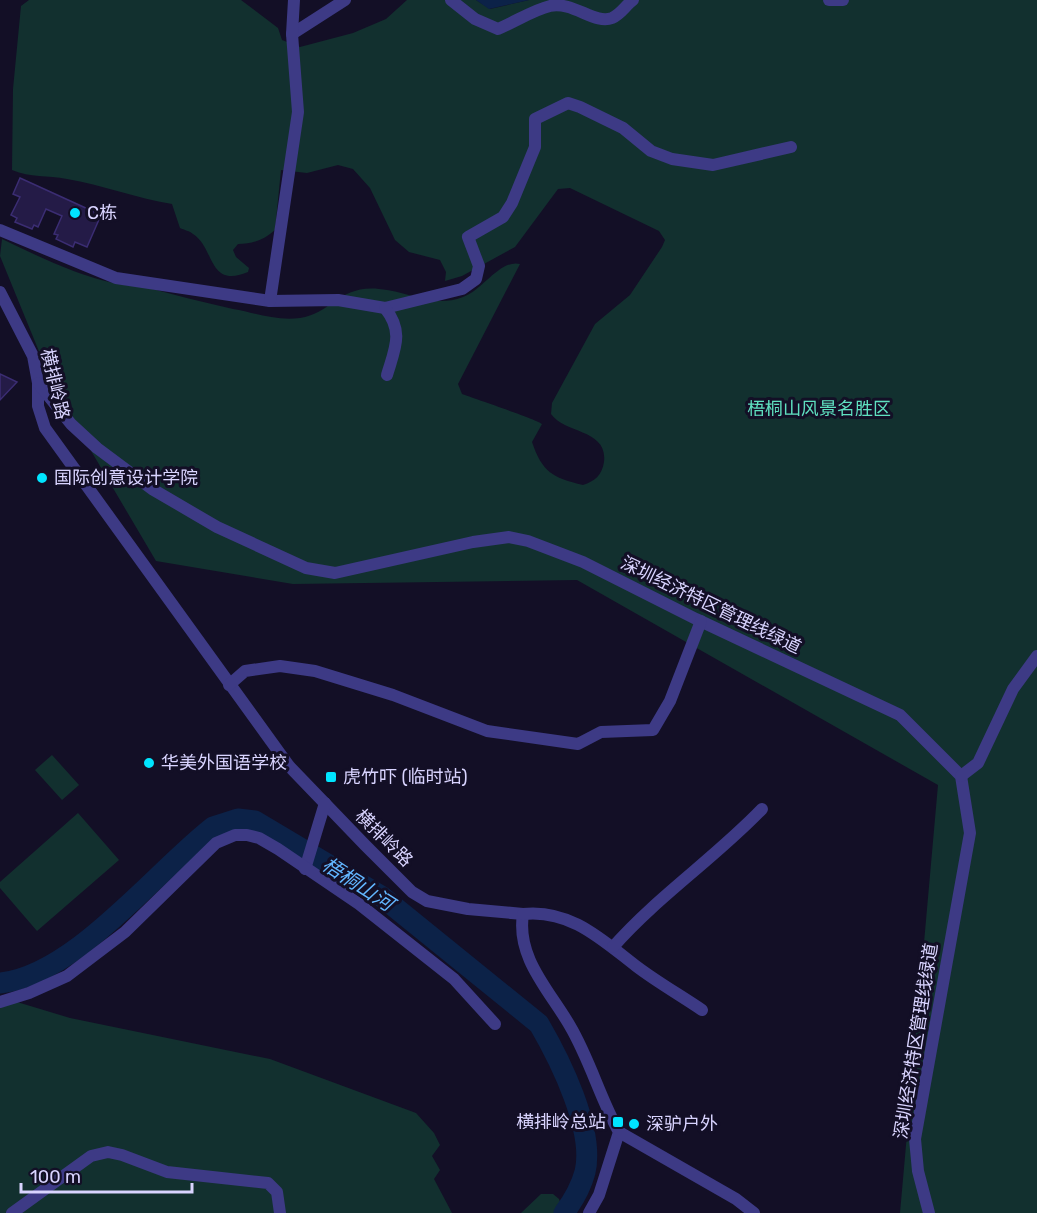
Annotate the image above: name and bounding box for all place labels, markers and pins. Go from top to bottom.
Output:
place label: C栋 [87,202,117,224]
marker: C栋 [68,206,82,220]
place label: 国际创意设计学院 [54,467,198,489]
marker: 国际创意设计学院 [35,471,49,485]
place label: 华美外国语学校 [161,752,287,774]
marker: 华美外国语学校 [142,756,156,770]
place label: 虎竹吓 (临时站) [343,766,468,788]
marker: 虎竹吓 (临时站) [324,770,338,784]
place label: 横排岭总站 [516,1111,606,1133]
place label: 深驴户外 [646,1113,718,1135]
marker: 横排岭总站 [611,1115,625,1129]
marker: 深驴户外 [627,1117,641,1131]

